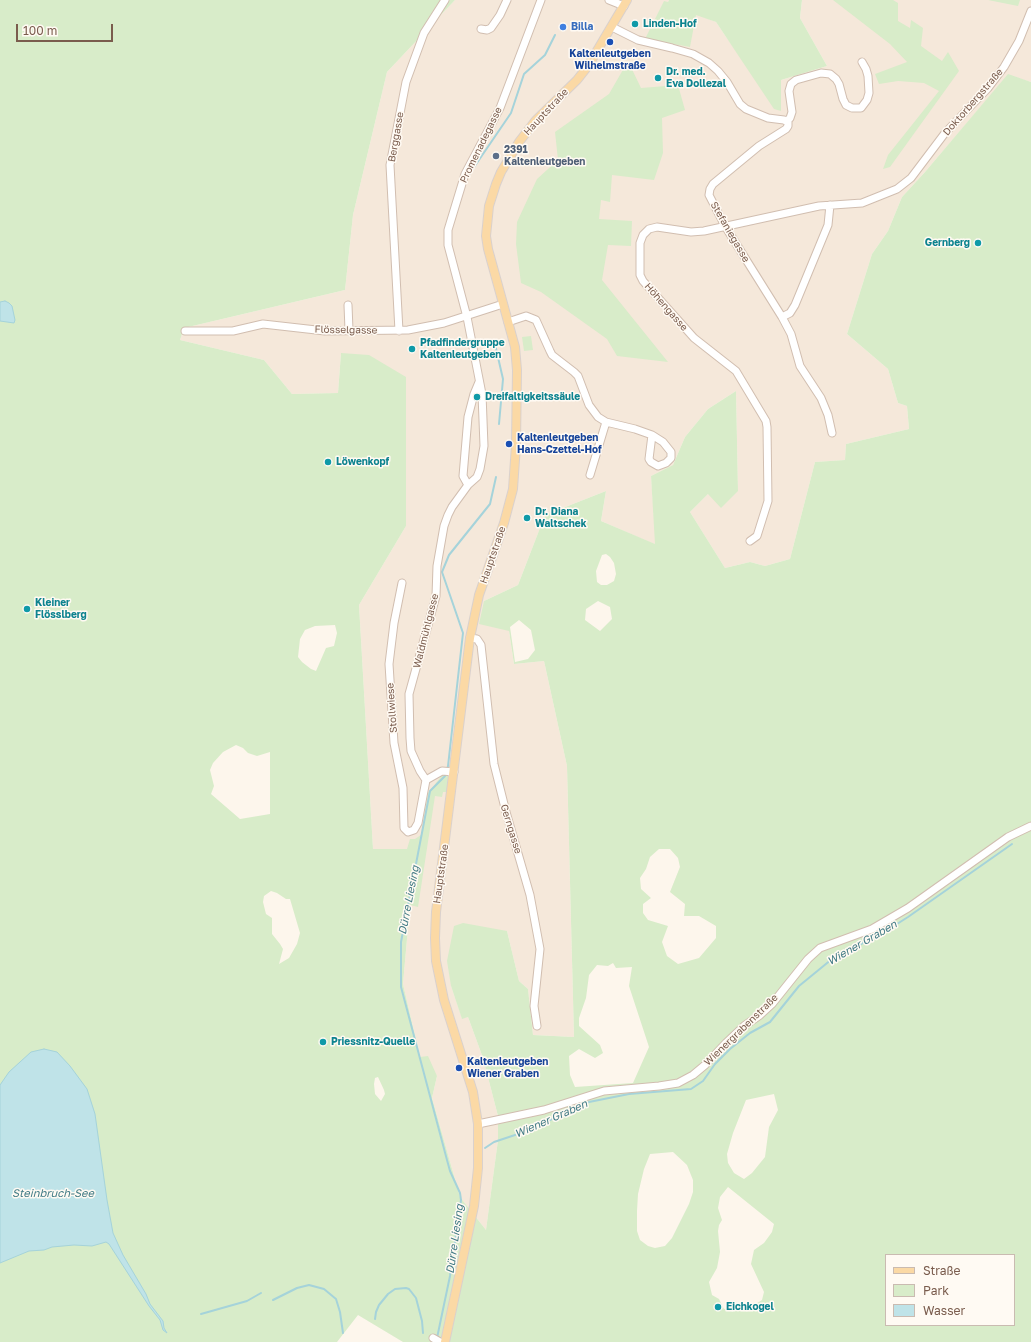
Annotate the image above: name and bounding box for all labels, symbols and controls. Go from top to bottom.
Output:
scale bar [18,16,115,42]
place label: Linden-Hof [643,18,697,30]
marker: Linden-Hof [630,19,640,29]
place label: Billa [571,21,593,33]
marker: Billa [558,22,568,32]
text: 100 m [23,23,57,38]
marker: Kaltenleutgeben Wilhelmstraße [605,37,615,47]
place label: Kaltenleutgeben Wilhelmstraße [569,48,651,72]
place label: Dr. med. Eva Dollezal [666,66,726,90]
street label: Doktorbergstraße [941,66,1005,138]
marker: Dr. med. Eva Dollezal [653,73,663,83]
street label: Hauptstraße [521,86,571,138]
street label: Promenadegasse [457,105,505,185]
street label: Berggasse [386,111,406,163]
place label: 2391 Kaltenleutgeben [504,144,585,168]
marker: 2391 Kaltenleutgeben [491,151,501,161]
street label: Stefaniegasse [708,200,752,264]
place label: Gernberg [925,237,970,249]
marker: Gernberg [973,238,983,248]
street label: Höhengasse [642,280,690,334]
street label: Flösselgasse [315,323,377,337]
place label: Pfadfindergruppe Kaltenleutgeben [420,337,505,360]
marker: Pfadfindergruppe Kaltenleutgeben [407,344,417,354]
place label: Dreifaltigkeitssäule [485,391,580,403]
marker: Dreifaltigkeitssäule [472,392,482,402]
place label: Kaltenleutgeben Hans-Czettel-Hof [517,432,602,456]
marker: Kaltenleutgeben Hans-Czettel-Hof [504,439,514,449]
place label: Löwenkopf [336,456,389,468]
marker: Löwenkopf [323,457,333,467]
place label: Dr. Diana Waltschek [535,506,587,530]
marker: Dr. Diana Waltschek [522,513,532,523]
street label: Hauptstraße [478,525,508,585]
street label: Waldmühlgasse [411,592,441,670]
place label: Kleiner Flösslberg [35,597,87,620]
marker: Kleiner Flösslberg [22,604,32,614]
street label: Stollwiese [384,683,400,733]
street label: Gerngasse [498,803,524,855]
street label: Hauptstraße [431,844,451,904]
water label: Dürre Liesing [396,864,422,936]
water label: Wiener Graben [825,918,899,968]
street label: Wienergrabenstraße [702,992,780,1068]
place label: Priessnitz-Quelle [331,1036,415,1048]
marker: Priessnitz-Quelle [318,1037,328,1047]
place label: Kaltenleutgeben Wiener Graben [467,1056,548,1080]
marker: Kaltenleutgeben Wiener Graben [454,1063,464,1073]
water label: Wiener Graben [513,1097,589,1141]
water label: Steinbruch-See [12,1187,94,1201]
water label: Dürre Liesing [444,1203,466,1275]
legend [885,1254,1015,1326]
text: Straße [923,1263,961,1278]
text: Park [923,1283,949,1298]
place label: Eichkogel [726,1301,774,1313]
marker: Eichkogel [713,1302,723,1312]
text: Wasser [923,1303,965,1318]

